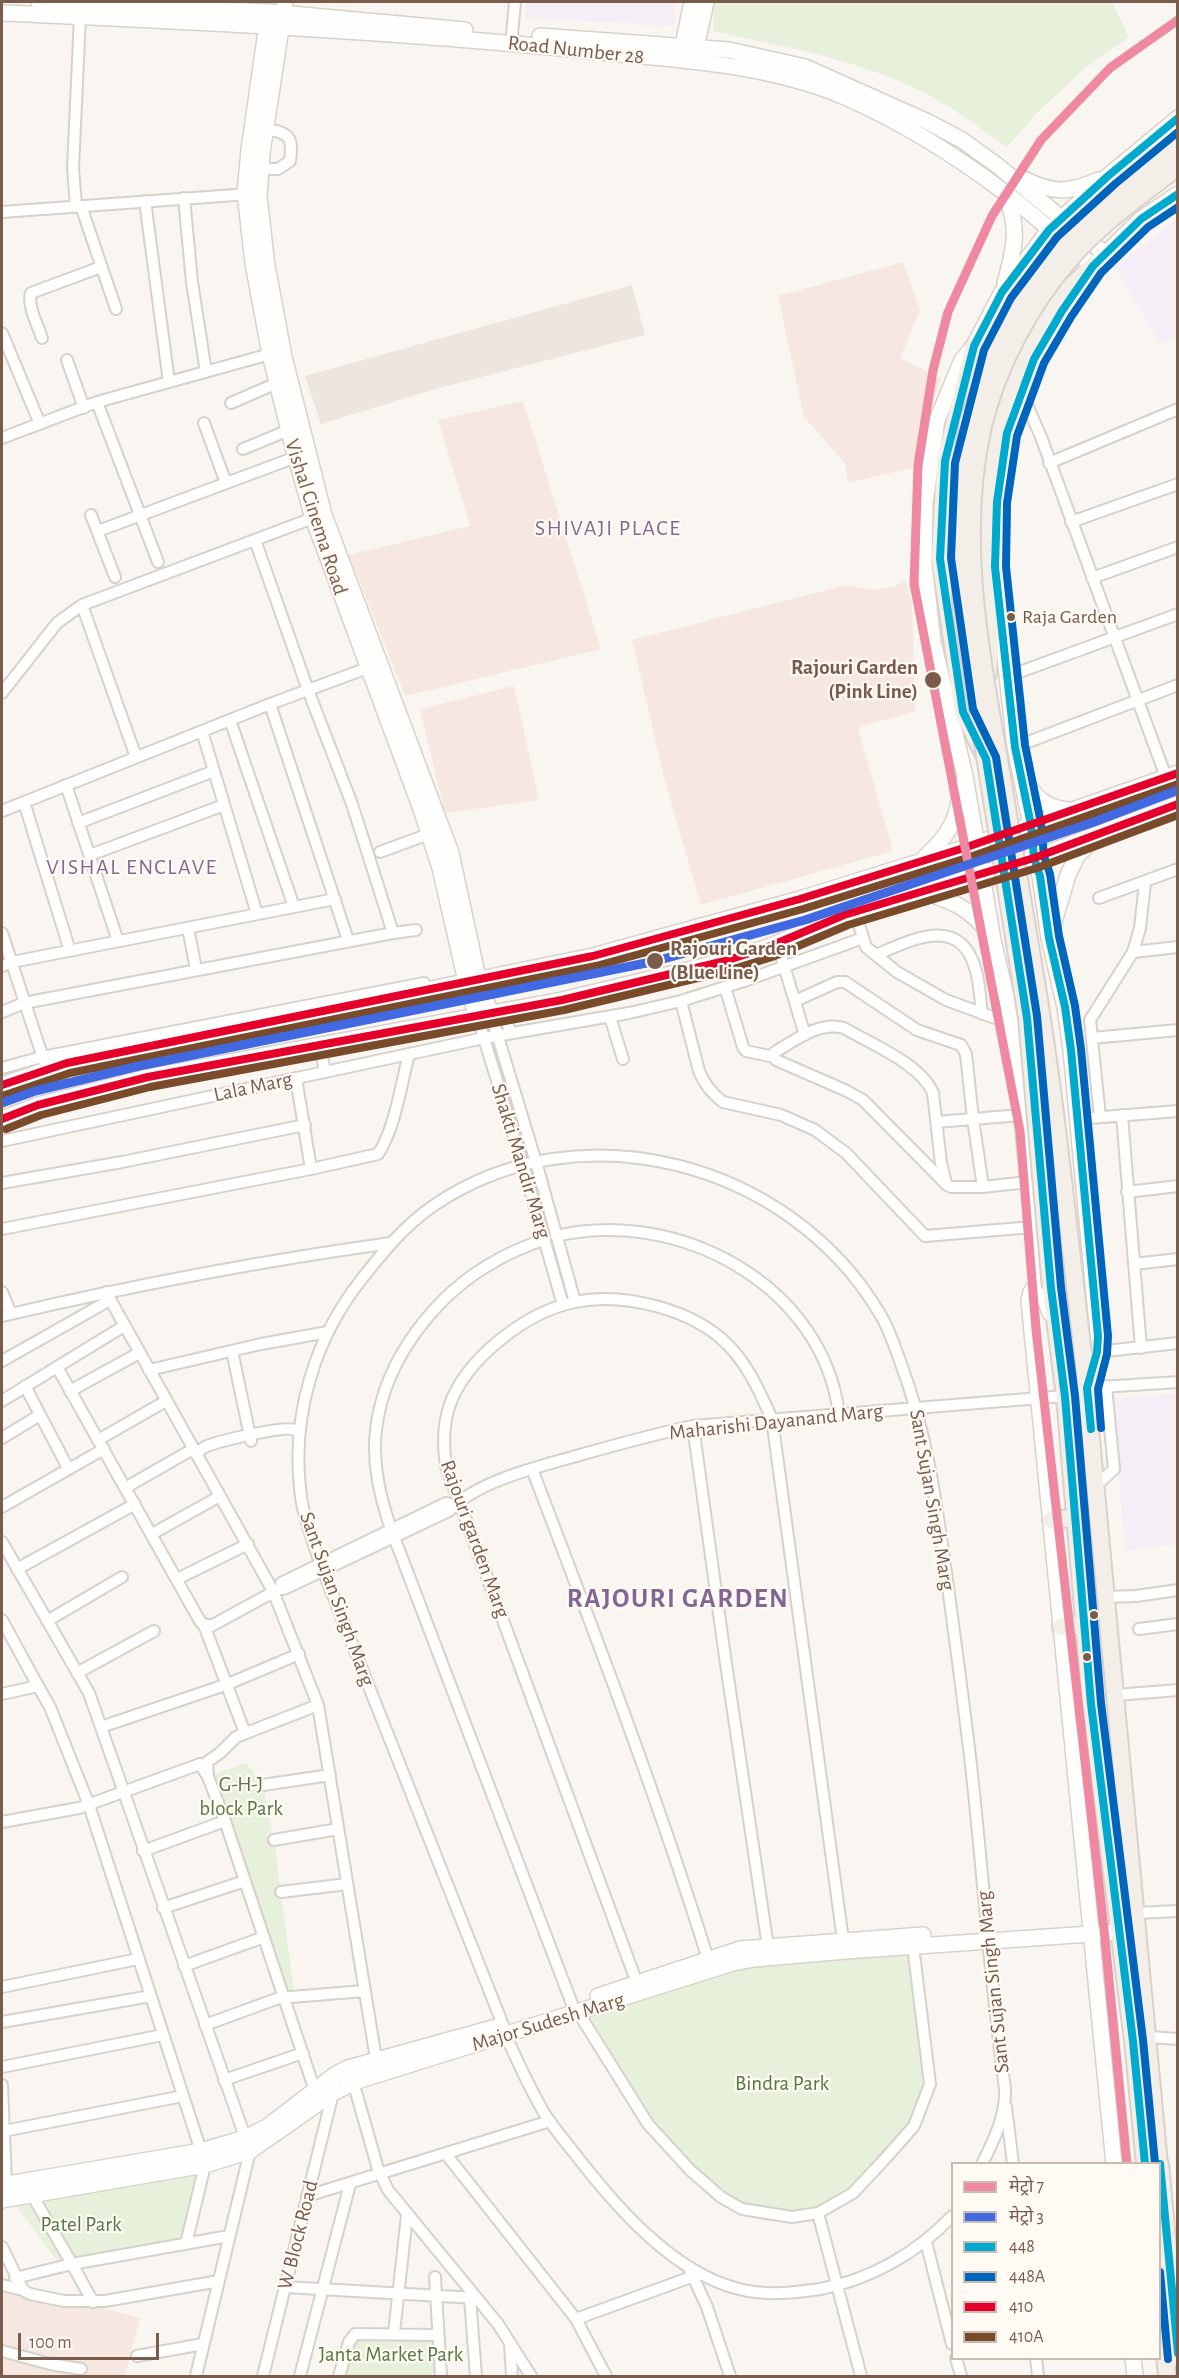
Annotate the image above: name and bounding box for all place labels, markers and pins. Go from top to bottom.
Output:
place label: Raja Garden [1022,605,1117,629]
marker: Raja Garden [1005,611,1017,623]
place label: Rajouri Garden (Pink Line) [791,655,918,705]
marker: Rajouri Garden (Pink Line) [923,670,943,690]
place label: Rajouri Garden (Blue Line) [670,936,797,986]
marker: Rajouri Garden (Blue Line) [645,951,665,971]
unlabelled marker [1088,1609,1100,1621]
unlabelled marker [1081,1651,1093,1663]

